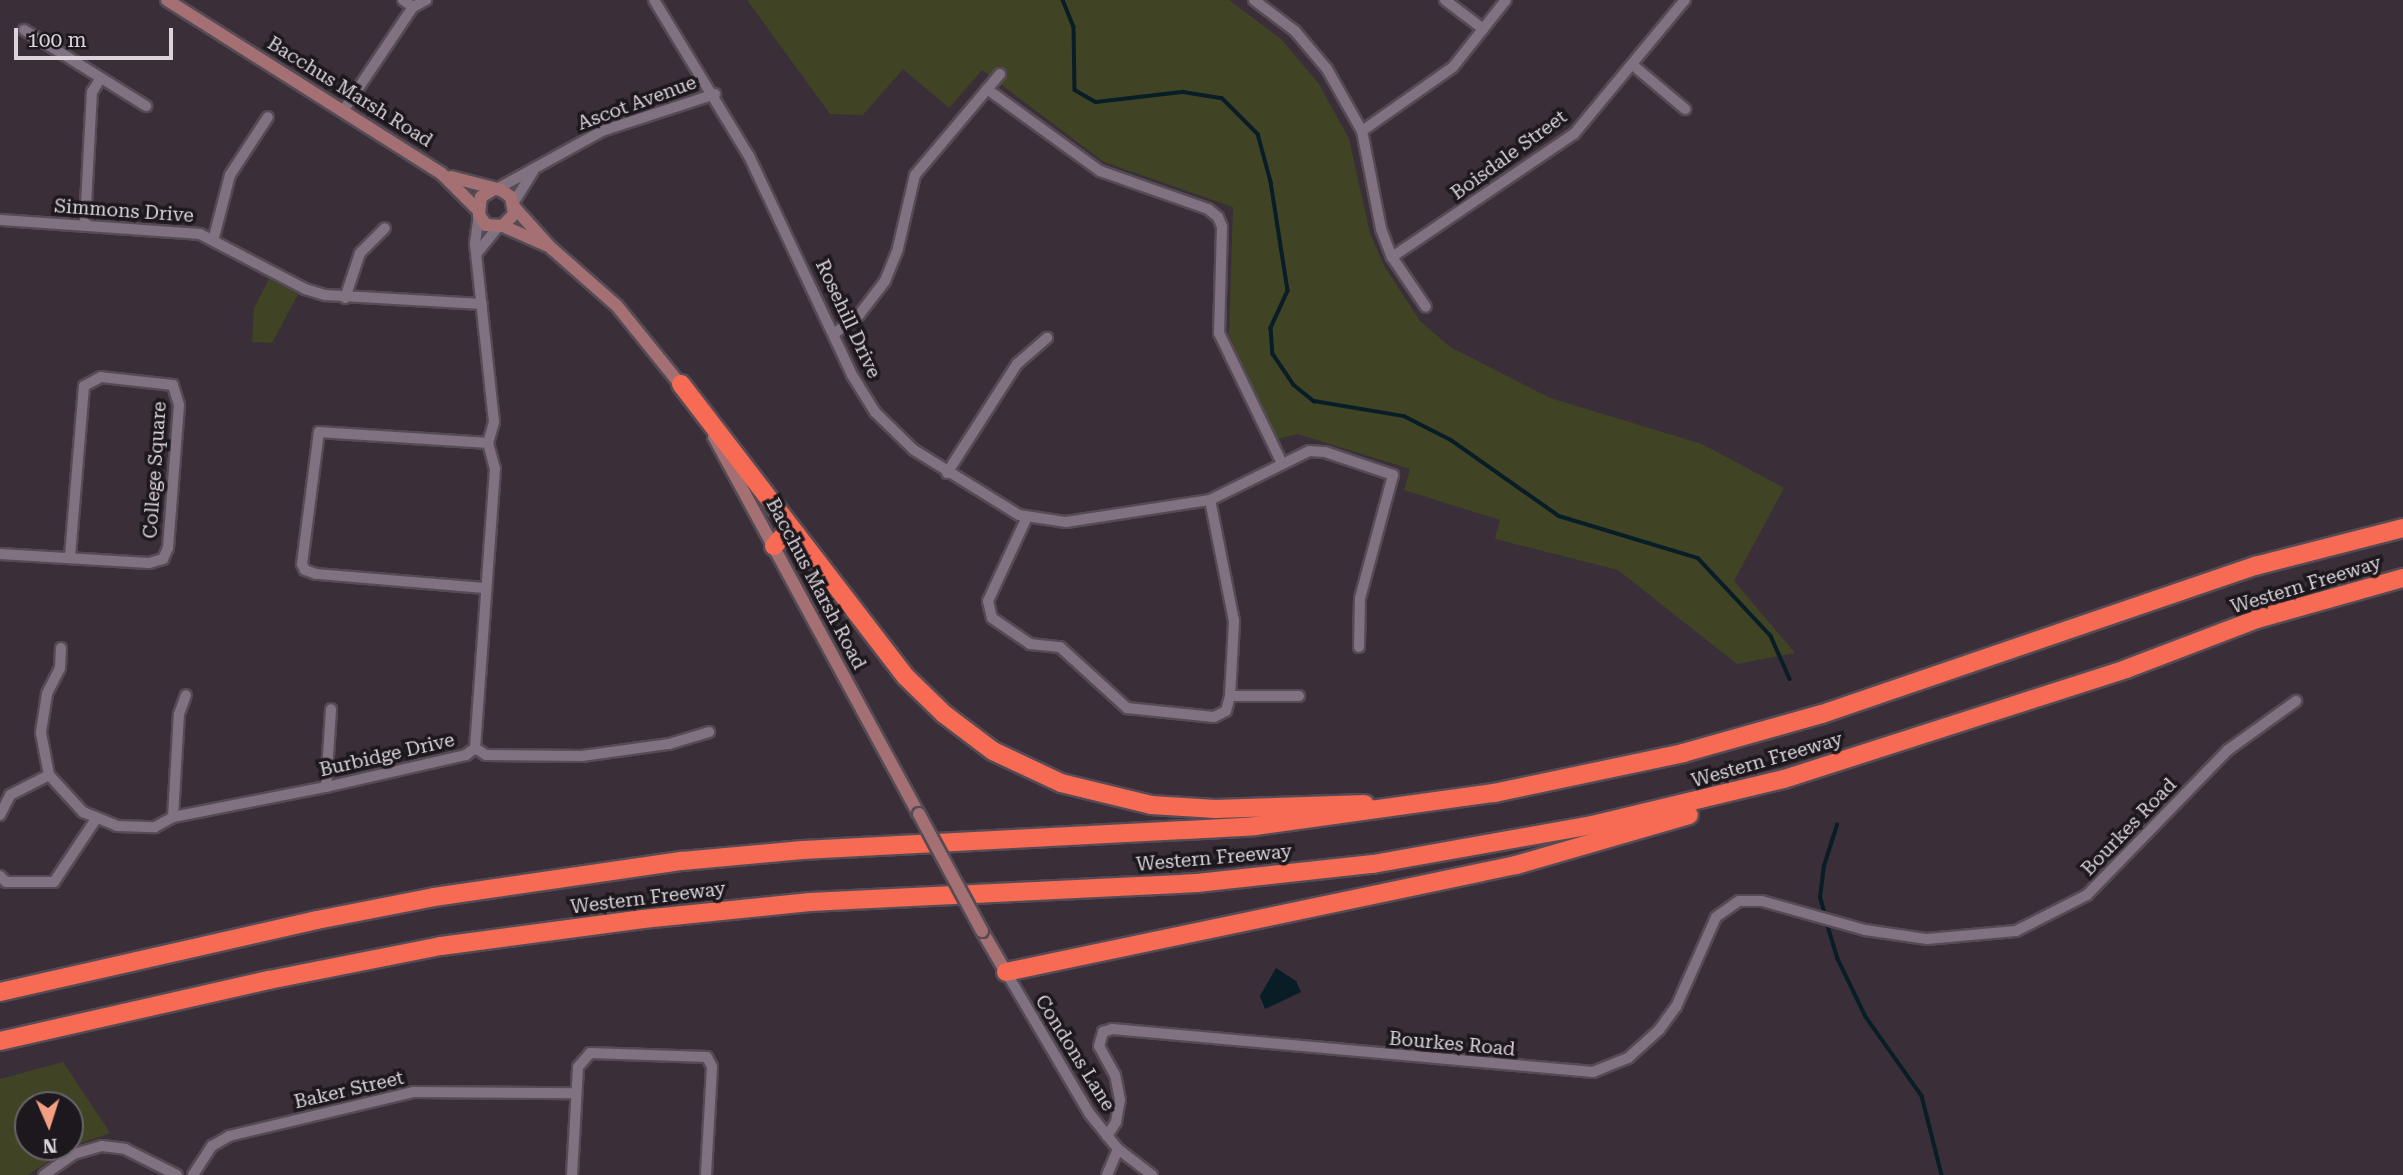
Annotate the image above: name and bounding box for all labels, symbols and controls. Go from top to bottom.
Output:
scale bar [18,14,177,58]
text: 100 m [27,28,87,52]
street label: Bacchus Marsh Road [263,32,437,152]
street label: Ascot Avenue [575,71,699,135]
street label: Boisdale Street [1447,105,1571,205]
street label: Simmons Drive [53,195,195,227]
street label: Rosehill Drive [811,256,885,382]
street label: College Square [139,401,171,539]
street label: Bacchus Marsh Road [761,495,871,673]
street label: Western Freeway [2228,551,2384,619]
street label: Burbidge Drive [317,728,457,782]
street label: Western Freeway [1689,728,1845,792]
street label: Bourkes Road [2077,774,2181,880]
street label: Western Freeway [1135,840,1293,876]
street label: Western Freeway [569,877,727,919]
street label: Condons Lane [1030,991,1120,1115]
street label: Bourkes Road [1388,1027,1516,1061]
street label: Baker Street [292,1066,406,1114]
north arrow [14,1091,84,1161]
text: N [42,1134,58,1157]

